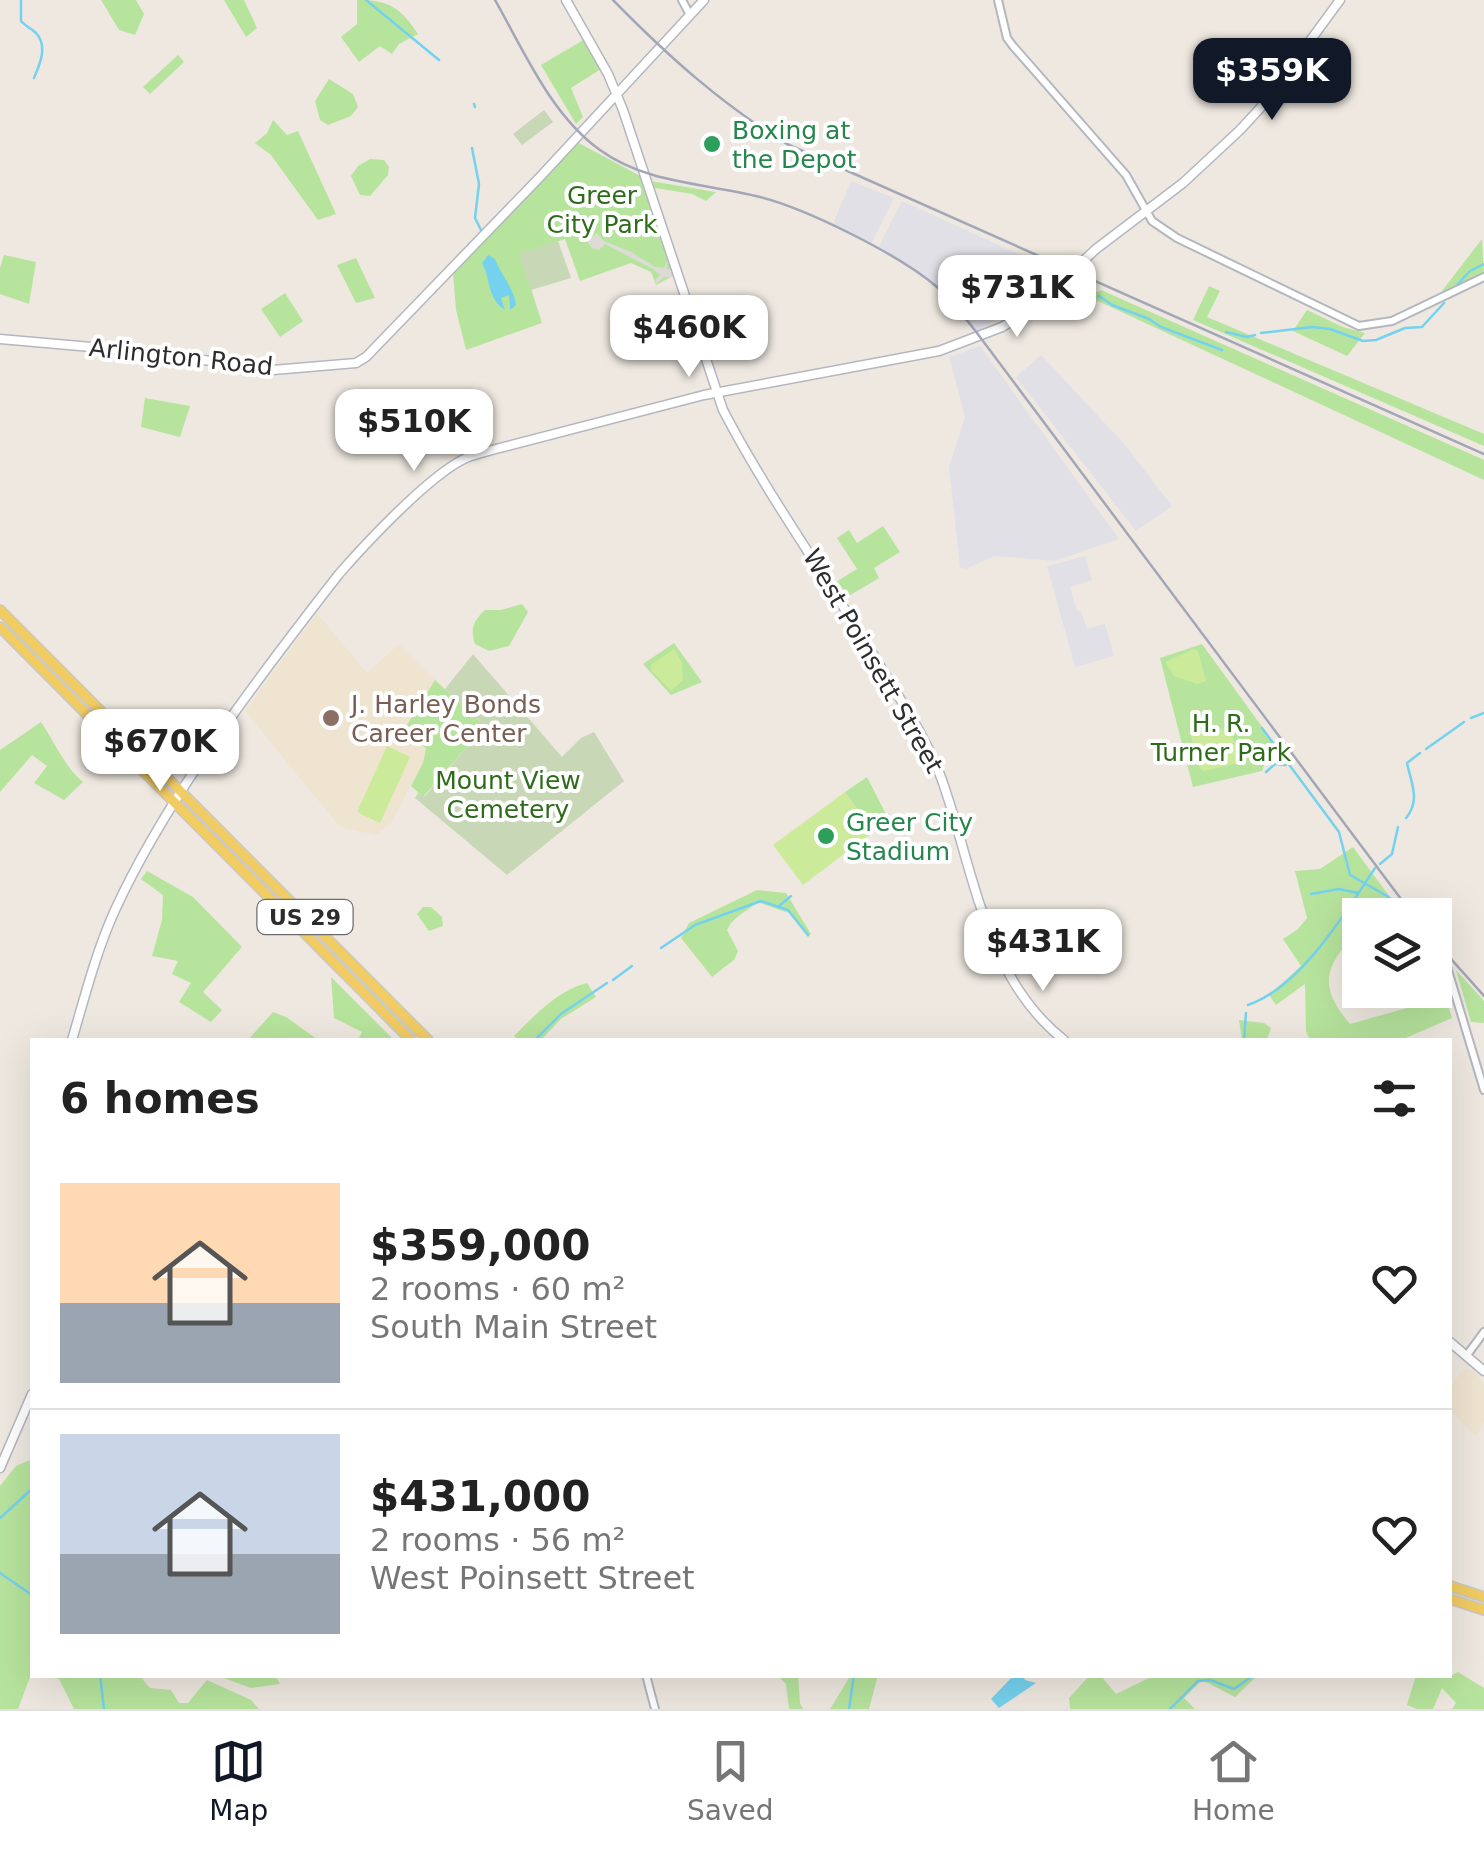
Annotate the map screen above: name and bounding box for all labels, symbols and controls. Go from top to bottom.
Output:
pin: $359K [1202,38,1342,123]
text: $359K [1215,51,1329,89]
place label: Boxing at the Depot [732,116,857,174]
marker: Boxing at the Depot [701,133,723,155]
park label: Greer City Park [547,181,658,239]
pin: $731K [947,255,1087,340]
text: $731K [960,268,1074,306]
pin: $460K [619,295,759,380]
text: $460K [632,308,746,346]
street label: Arlington Road [88,333,274,381]
pin: $510K [344,389,484,474]
text: $510K [357,402,471,440]
street label: West Poinsett Street [797,544,949,778]
place label: J. Harley Bonds Career Center [349,690,541,748]
marker: J. Harley Bonds Career Center [320,707,342,729]
pin: $670K [90,709,230,794]
park label: H. R. Turner Park [1150,709,1292,767]
text: $670K [103,722,217,760]
park label: Mount View Cemetery [435,766,581,824]
place label: Greer City Stadium [846,808,973,866]
marker: Greer City Stadium [815,825,837,847]
map controls [1342,898,1452,1008]
button: layers [1342,898,1452,1008]
road number: US 29 [258,900,352,934]
pin: $431K [973,909,1113,994]
text: $431K [986,922,1100,960]
icon: filters [1367,1071,1422,1126]
text: 6 homes [60,1074,260,1123]
text: $359,000 [370,1221,591,1270]
icon: home [140,1223,260,1343]
icon: heart [1367,1256,1422,1311]
text: 2 rooms · 60 m² [370,1270,625,1308]
text: South Main Street [370,1308,657,1346]
text: $431,000 [370,1472,591,1521]
icon: home [140,1474,260,1594]
icon: heart [1367,1507,1422,1562]
text: 2 rooms · 56 m² [370,1521,625,1559]
text: West Poinsett Street [370,1559,695,1597]
tab: Map [209,1734,268,1827]
tab: Saved [687,1734,773,1827]
tab: Home [1192,1734,1275,1827]

